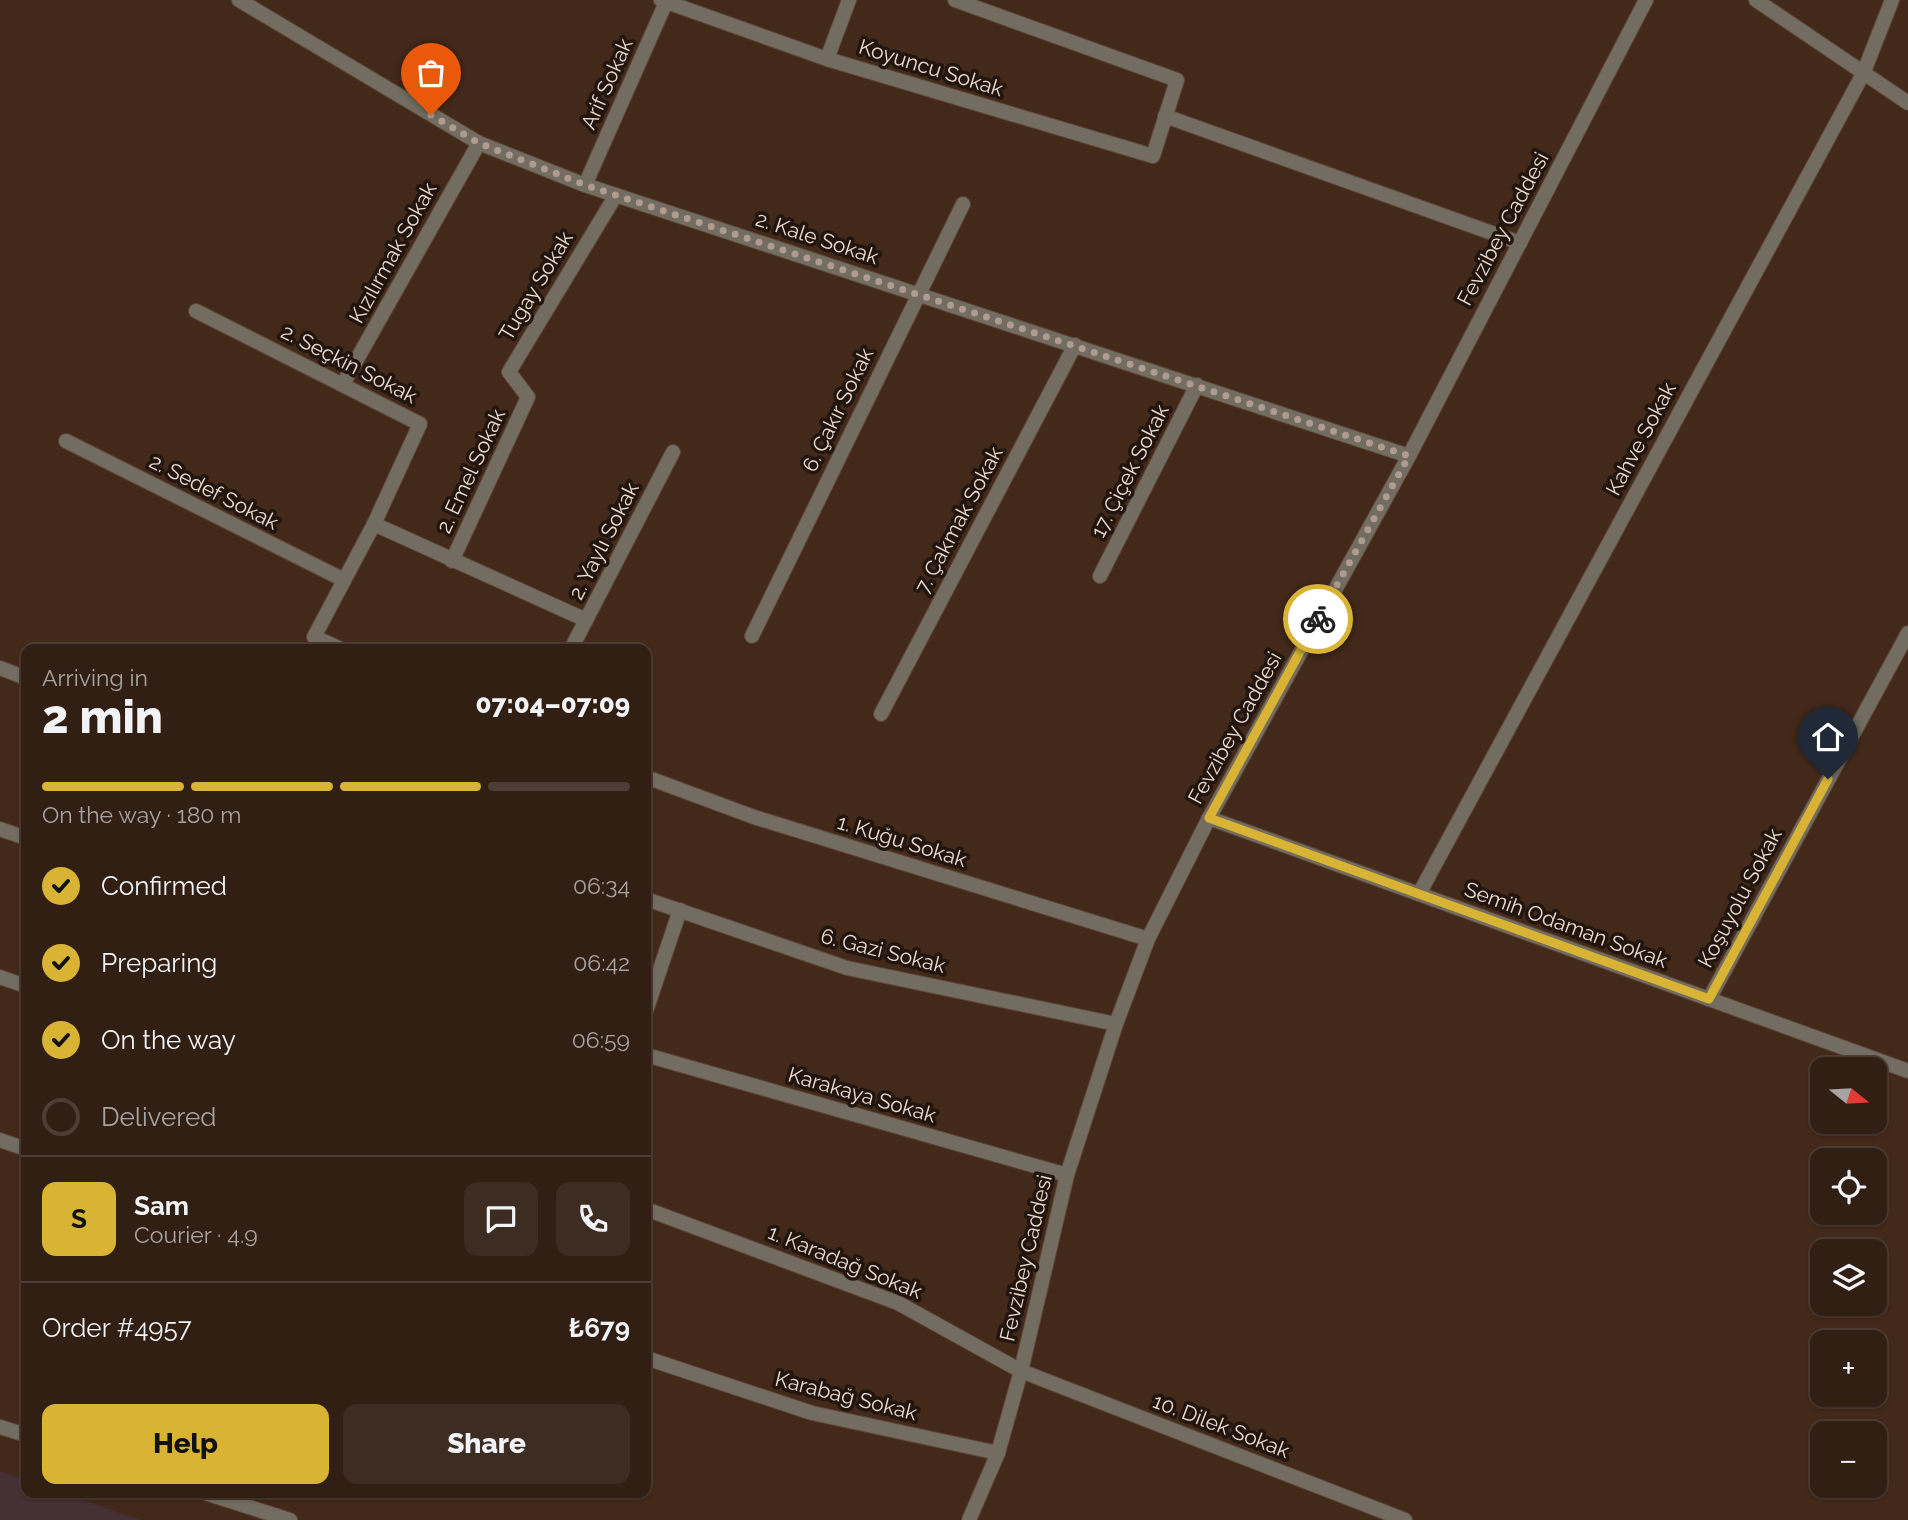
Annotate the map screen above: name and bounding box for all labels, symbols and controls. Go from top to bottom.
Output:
street label: Arif Sokak [575,34,638,133]
street label: Koyuncu Sokak [856,34,1006,101]
pin [401,43,461,115]
icon: bag [412,54,450,92]
street label: Fevzibey Caddesi [1452,148,1554,310]
street label: Kızılırmak Sokak [344,178,442,327]
street label: 2. Kale Sokak [753,206,882,269]
street label: Tugay Sokak [493,227,578,345]
street label: 2. Seçkin Sokak [277,319,421,409]
street label: 6. Çakır Sokak [797,344,878,476]
street label: Kahve Sokak [1600,378,1681,500]
street label: 17. Çiçek Sokak [1085,400,1174,542]
street label: 2. Emel Sokak [431,405,510,537]
street label: 7. Çakmak Sokak [909,442,1008,597]
street label: 2. Sedef Sokak [146,448,283,535]
street label: 2. Yaylı Sokak [563,478,644,604]
courier [1283,584,1353,654]
icon: bike [1299,600,1337,638]
street label: Fevzibey Caddesi [1182,647,1287,808]
text: Arriving in [42,664,148,691]
text: 07:04–07:09 [476,689,630,719]
text: 2 min [42,690,163,744]
pin [1798,707,1858,779]
icon: home [1809,718,1847,756]
text: On the way · 180 m [42,801,241,828]
street label: 1. Kuğu Sokak [835,809,970,872]
street label: Koşuyolu Sokak [1692,824,1787,972]
icon: check [42,867,80,905]
text: Confirmed [101,871,227,901]
text: 06:34 [573,872,630,899]
street label: Semih Odaman Sokak [1461,876,1671,973]
street label: 6. Gazi Sokak [818,923,948,978]
icon: check [42,944,80,982]
text: Preparing [101,948,217,978]
text: 06:42 [573,949,630,976]
icon: check [42,1021,80,1059]
text: On the way [101,1025,236,1055]
text: 06:59 [572,1026,630,1053]
north arrow [1810,1057,1886,1134]
map controls [1810,1057,1887,1498]
street label: Karakaya Sokak [785,1061,939,1128]
text: Delivered [101,1102,216,1132]
button: locate [1810,1148,1887,1225]
street label: Fevzibey Caddesi [994,1172,1057,1344]
button: chat [464,1182,538,1256]
button: phone [556,1182,630,1256]
text: Sam [134,1191,189,1221]
text: S [71,1204,87,1234]
street label: 1. Karadağ Sokak [765,1219,926,1304]
text: Courier · 4.9 [134,1221,258,1248]
button: layers [1810,1239,1887,1316]
text: Order #4957 [42,1313,192,1343]
text: ₺679 [569,1313,630,1343]
button: + [1810,1330,1887,1407]
street label: Karabağ Sokak [773,1366,920,1425]
street label: 10. Dilek Sokak [1149,1388,1293,1463]
button: Help [42,1404,329,1484]
button: Share [343,1404,630,1484]
button: − [1810,1421,1887,1498]

